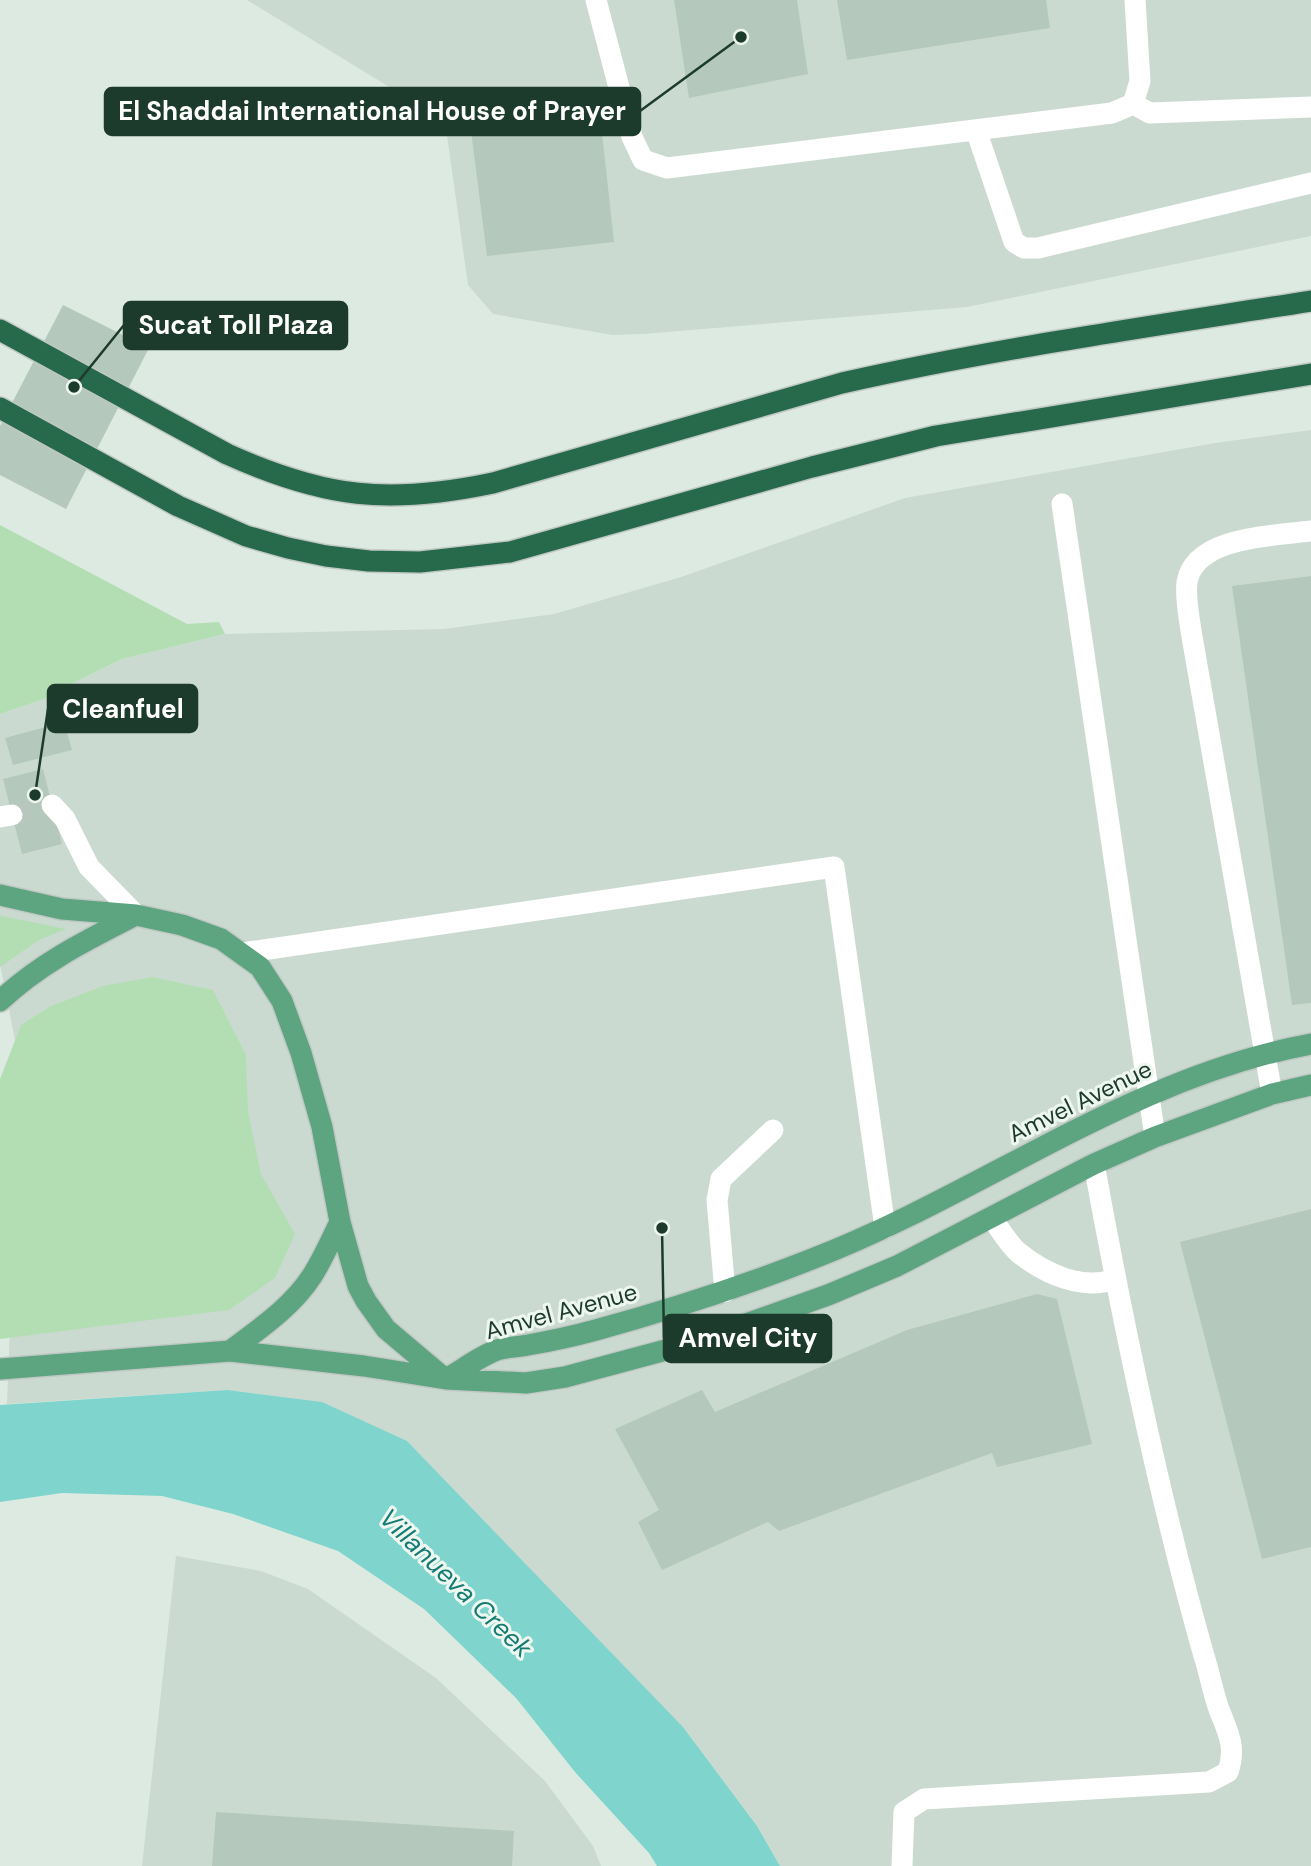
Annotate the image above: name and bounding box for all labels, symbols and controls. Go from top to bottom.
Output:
callout: El Shaddai International House of Prayer [105,88,640,135]
text: El Shaddai International House of Prayer [118,94,626,128]
callout: Sucat Toll Plaza [124,302,347,349]
text: Sucat Toll Plaza [138,308,334,342]
callout: Cleanfuel [48,685,197,732]
text: Cleanfuel [62,692,184,726]
street label: Amvel Avenue [1003,1053,1157,1149]
street label: Amvel Avenue [482,1276,640,1346]
callout: Amvel City [664,1315,831,1362]
text: Amvel City [679,1321,818,1355]
water label: Villanueva Creek [372,1501,540,1665]

